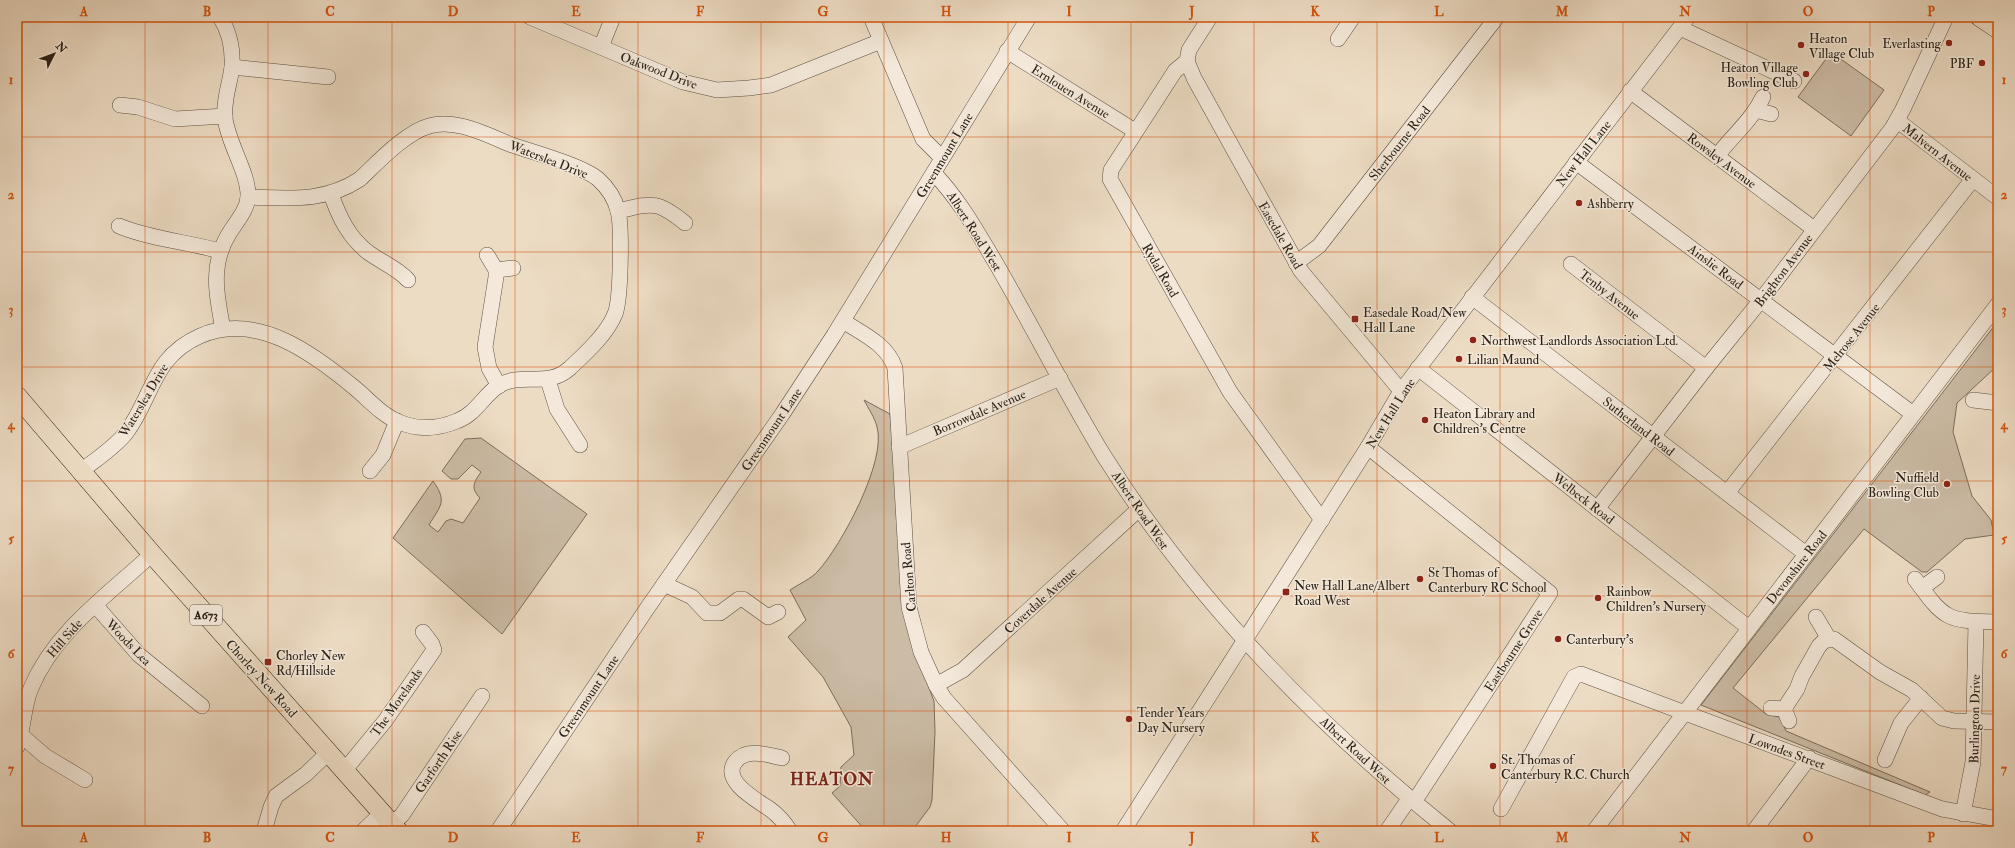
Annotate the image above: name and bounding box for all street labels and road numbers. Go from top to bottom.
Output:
street label: Oakwood Drive [618,49,700,93]
street label: Ernlouen Avenue [1028,61,1113,123]
street label: Sherbourne Road [1366,103,1434,184]
street label: Greenmount Lane [913,109,977,201]
street label: New Hall Lane [1553,117,1615,190]
street label: Malvern Avenue [1899,121,1976,185]
street label: Rowsley Avenue [1683,130,1760,193]
street label: Waterslea Drive [506,137,591,182]
street label: Albert Road West [943,188,1005,274]
street label: Easedale Road [1254,199,1306,272]
street label: Brighton Avenue [1751,230,1817,310]
street label: Ainslie Road [1684,240,1747,293]
street label: Rydal Road [1137,241,1182,301]
street label: Tenby Avenue [1575,266,1643,325]
street label: Melrose Avenue [1820,300,1884,375]
street label: Waterslea Drive [115,360,172,441]
street label: New Hall Lane [1363,375,1419,452]
street label: Greenmount Lane [738,384,806,474]
street label: Borrowdale Avenue [931,386,1029,440]
street label: Sutherland Road [1599,394,1678,460]
street label: Albert Road West [1107,467,1172,553]
street label: Welbeck Road [1549,469,1618,528]
street label: Devonshire Road [1763,527,1831,608]
street label: Carlton Road [898,541,920,612]
street label: Coverdale Avenue [1001,564,1081,638]
road number: A673 [190,605,222,625]
street label: Eastbourne Grove [1481,606,1547,695]
street label: Woods Lea [102,615,155,670]
street label: Hill Side [44,616,86,661]
street label: Chorley New Road [221,636,301,722]
street label: Greenmount Lane [555,651,623,741]
street label: The Morelands [367,665,427,740]
street label: Burlington Drive [1966,674,1984,764]
street label: Albert Road West [1316,713,1394,788]
street label: Garforth Rise [412,726,466,796]
street label: Lowndes Street [1746,731,1827,773]

